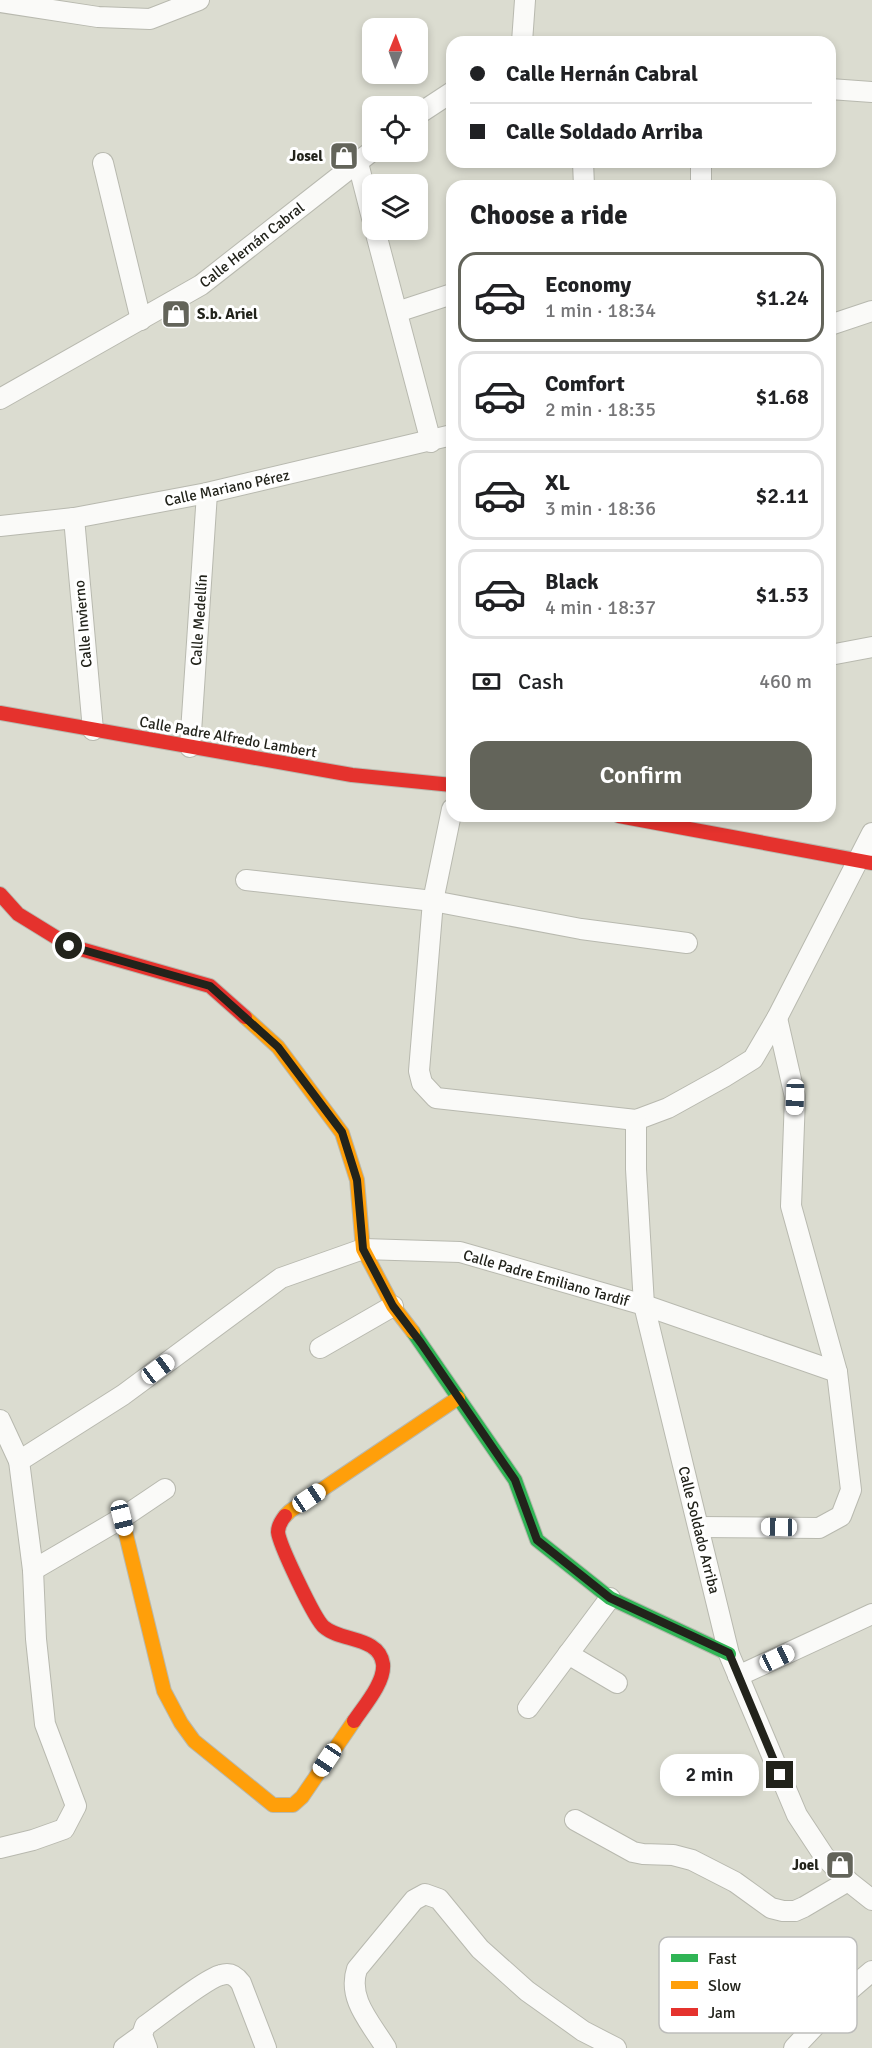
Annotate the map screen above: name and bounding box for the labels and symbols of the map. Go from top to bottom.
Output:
north arrow [362,18,428,84]
shop icon: Josel [328,140,360,172]
place label: Josel [289,147,323,165]
street label: Calle Hernán Cabral [196,198,308,292]
shop icon: S.b. Ariel [160,298,192,330]
place label: S.b. Ariel [197,305,258,323]
street label: Calle Mariano Pérez [163,466,291,510]
street label: Calle Medellín [187,574,211,666]
street label: Calle Invierno [70,579,96,669]
street label: Calle Padre Alfredo Lambert [138,713,318,761]
route start [55,932,82,959]
car [785,1079,805,1115]
street label: Calle Padre Emiliano Tardif [461,1246,632,1311]
car [138,1351,178,1387]
street label: Calle Soldado Arriba [674,1464,724,1596]
car [289,1480,329,1516]
car [109,1498,135,1538]
car [761,1518,797,1536]
car [757,1642,797,1674]
car [309,1740,345,1780]
callout: 2 min [660,1754,759,1796]
route end [766,1761,793,1788]
shop icon: Joel [824,1849,856,1881]
place label: Joel [792,1856,819,1874]
legend [659,1937,857,2033]
text: Fast [708,1949,737,1969]
text: Slow [708,1976,742,1996]
text: Jam [708,2003,736,2023]

